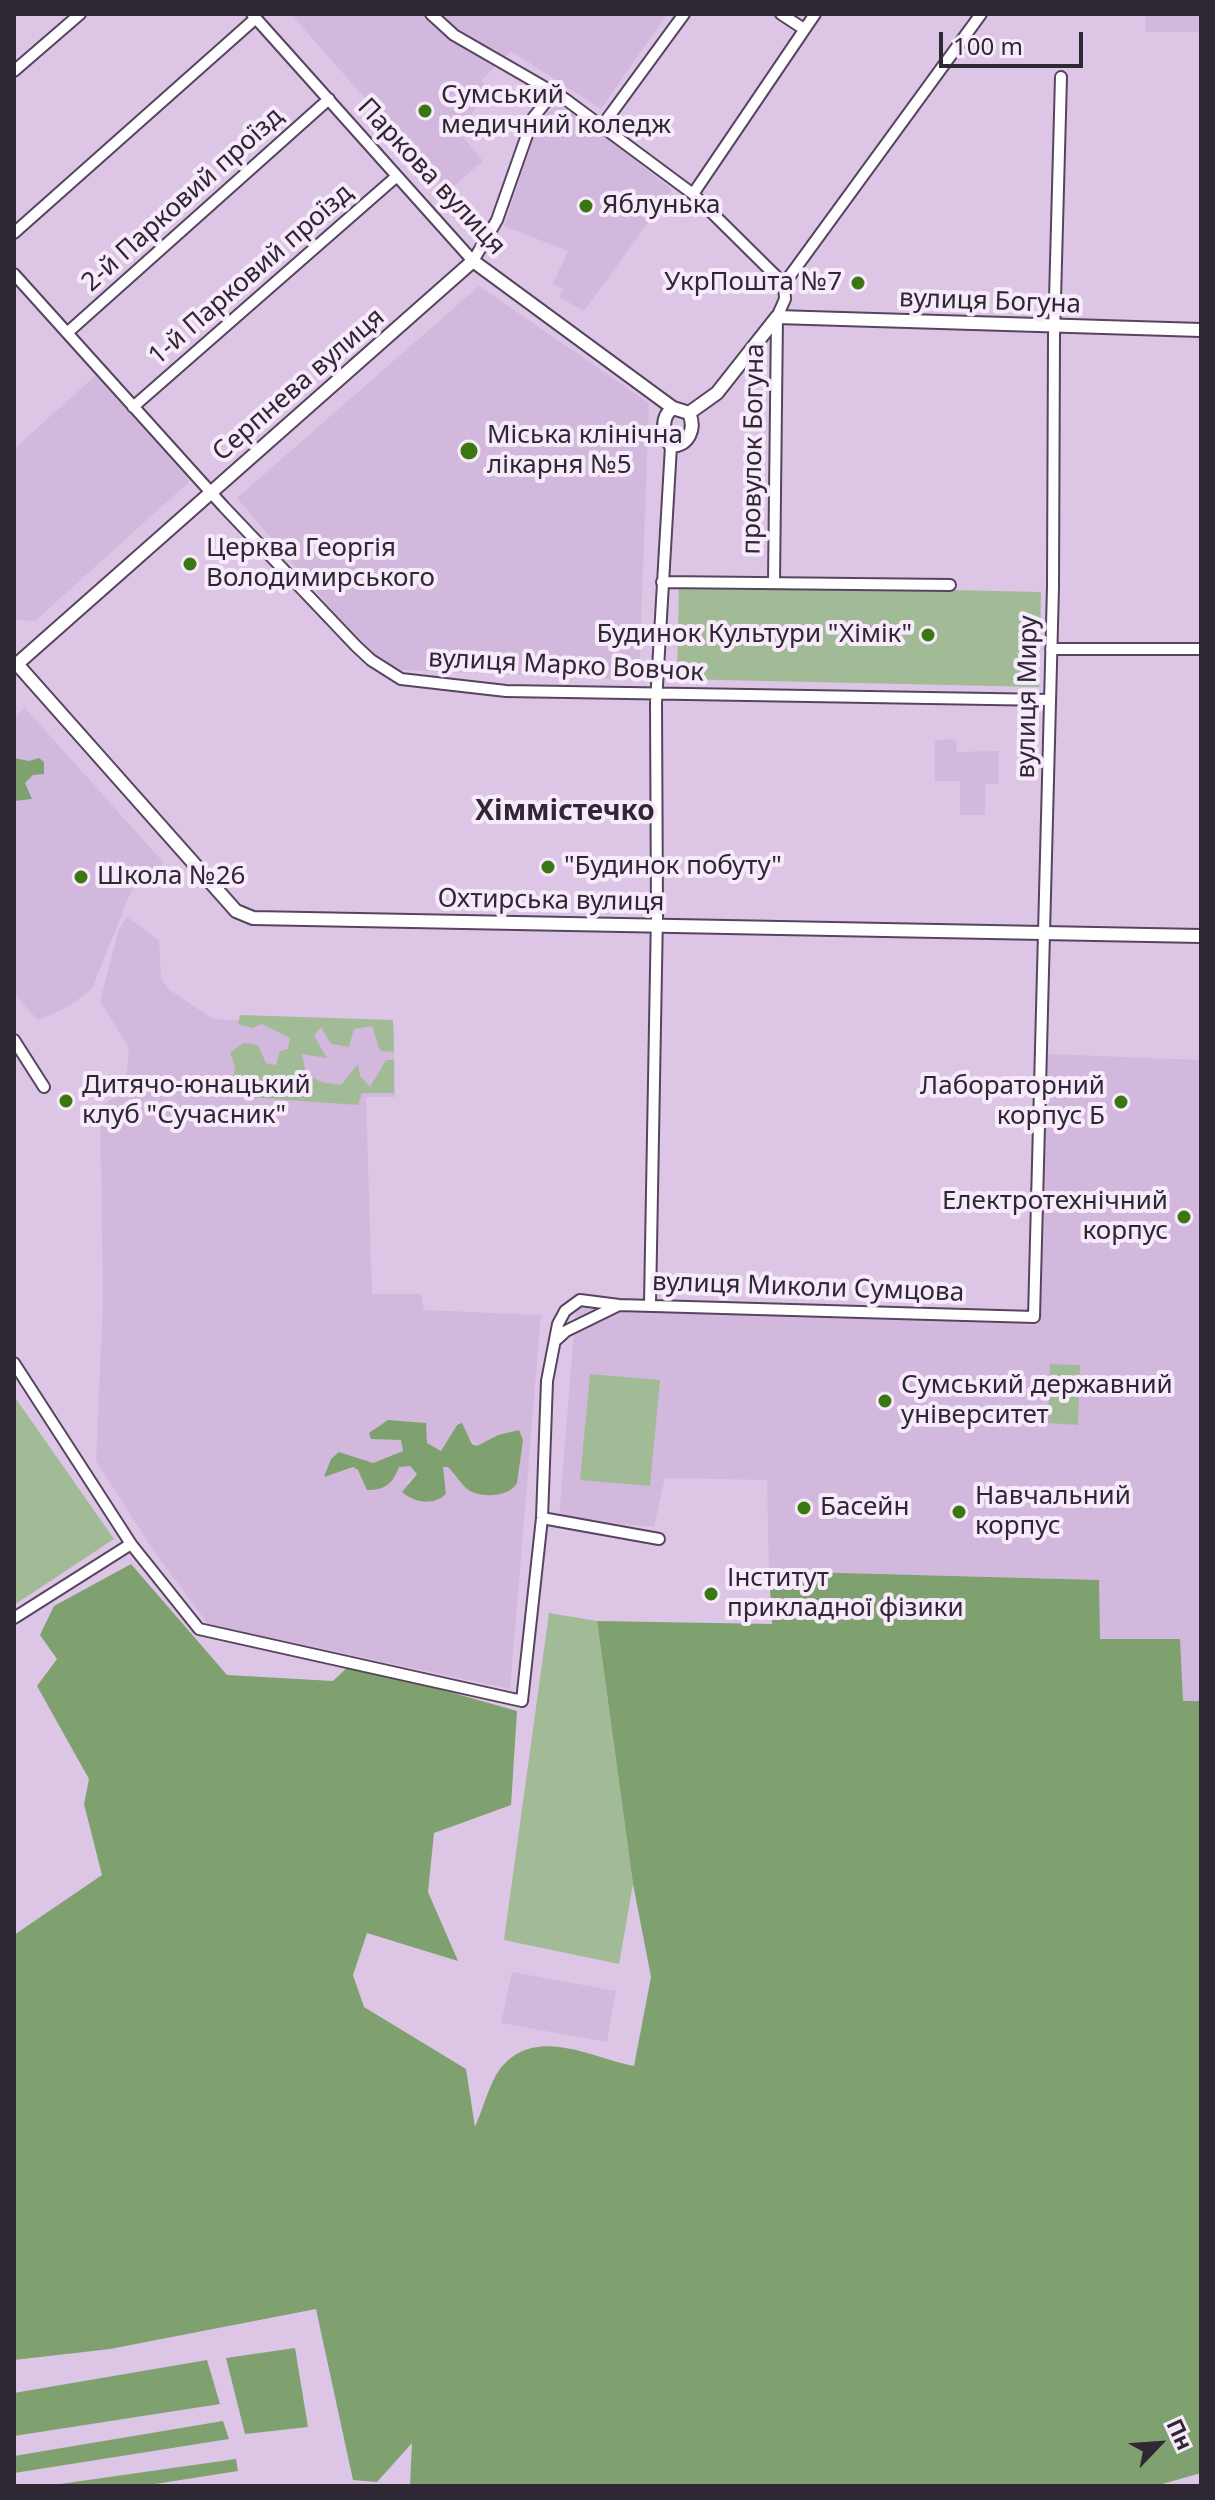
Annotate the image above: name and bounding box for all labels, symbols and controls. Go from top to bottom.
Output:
scale bar [943,16,1087,66]
text: 100 m [953,29,1023,62]
place label: Сумський медичний коледж [441,80,671,142]
street label: Паркова вулиця [351,92,511,262]
street label: 2-й Парковий проїзд [76,101,290,299]
marker: Сумський медичний коледж [416,102,434,120]
street label: 1-й Парковий проїзд [143,178,359,372]
place label: Яблунька [602,190,720,222]
marker: Яблунька [577,197,595,215]
place label: УкрПошта №7 [664,267,842,299]
marker: УкрПошта №7 [849,274,867,292]
street label: вулиця Богуна [899,283,1081,321]
street label: Серпнева вулиця [207,302,391,468]
street label: провулок Богуна [737,343,771,555]
place label: Міська клінічна лікарня №5 [487,420,683,482]
marker: Міська клінічна лікарня №5 [458,440,480,462]
place label: Церква Георгія Володимирського [206,533,435,594]
marker: Церква Георгія Володимирського [181,555,199,573]
street label: вулиця Миру [1011,615,1045,779]
place label: Будинок Культури "Хімік" [596,619,912,651]
marker: Будинок Культури "Хімік" [919,626,937,644]
street label: вулиця Марко Вовчок [427,643,705,689]
district label: Хіммістечко [475,795,655,829]
place label: "Будинок побуту" [564,851,782,883]
marker: "Будинок побуту" [539,858,557,876]
place label: Школа №26 [97,861,245,893]
marker: Школа №26 [72,868,90,886]
street label: Охтирська вулиця [437,883,665,919]
place label: Дитячо-юнацький клуб "Сучасник" [82,1070,311,1132]
place label: Лабораторний корпус Б [920,1071,1105,1132]
marker: Дитячо-юнацький клуб "Сучасник" [57,1092,75,1110]
marker: Лабораторний корпус Б [1112,1093,1130,1111]
place label: Електротехнічний корпус [942,1186,1168,1248]
marker: Електротехнічний корпус [1175,1208,1193,1226]
street label: вулиця Миколи Сумцова [651,1267,965,1309]
place label: Сумський державний університет [901,1370,1173,1432]
marker: Сумський державний університет [876,1392,894,1410]
place label: Навчальний корпус [975,1481,1131,1542]
place label: Басейн [820,1492,909,1524]
marker: Басейн [795,1499,813,1517]
marker: Навчальний корпус [950,1503,968,1521]
place label: Інститут прикладної фізики [727,1563,964,1624]
marker: Інститут прикладної фізики [702,1585,720,1603]
north arrow [1119,2404,1199,2484]
text: Пн [1161,2413,1201,2454]

